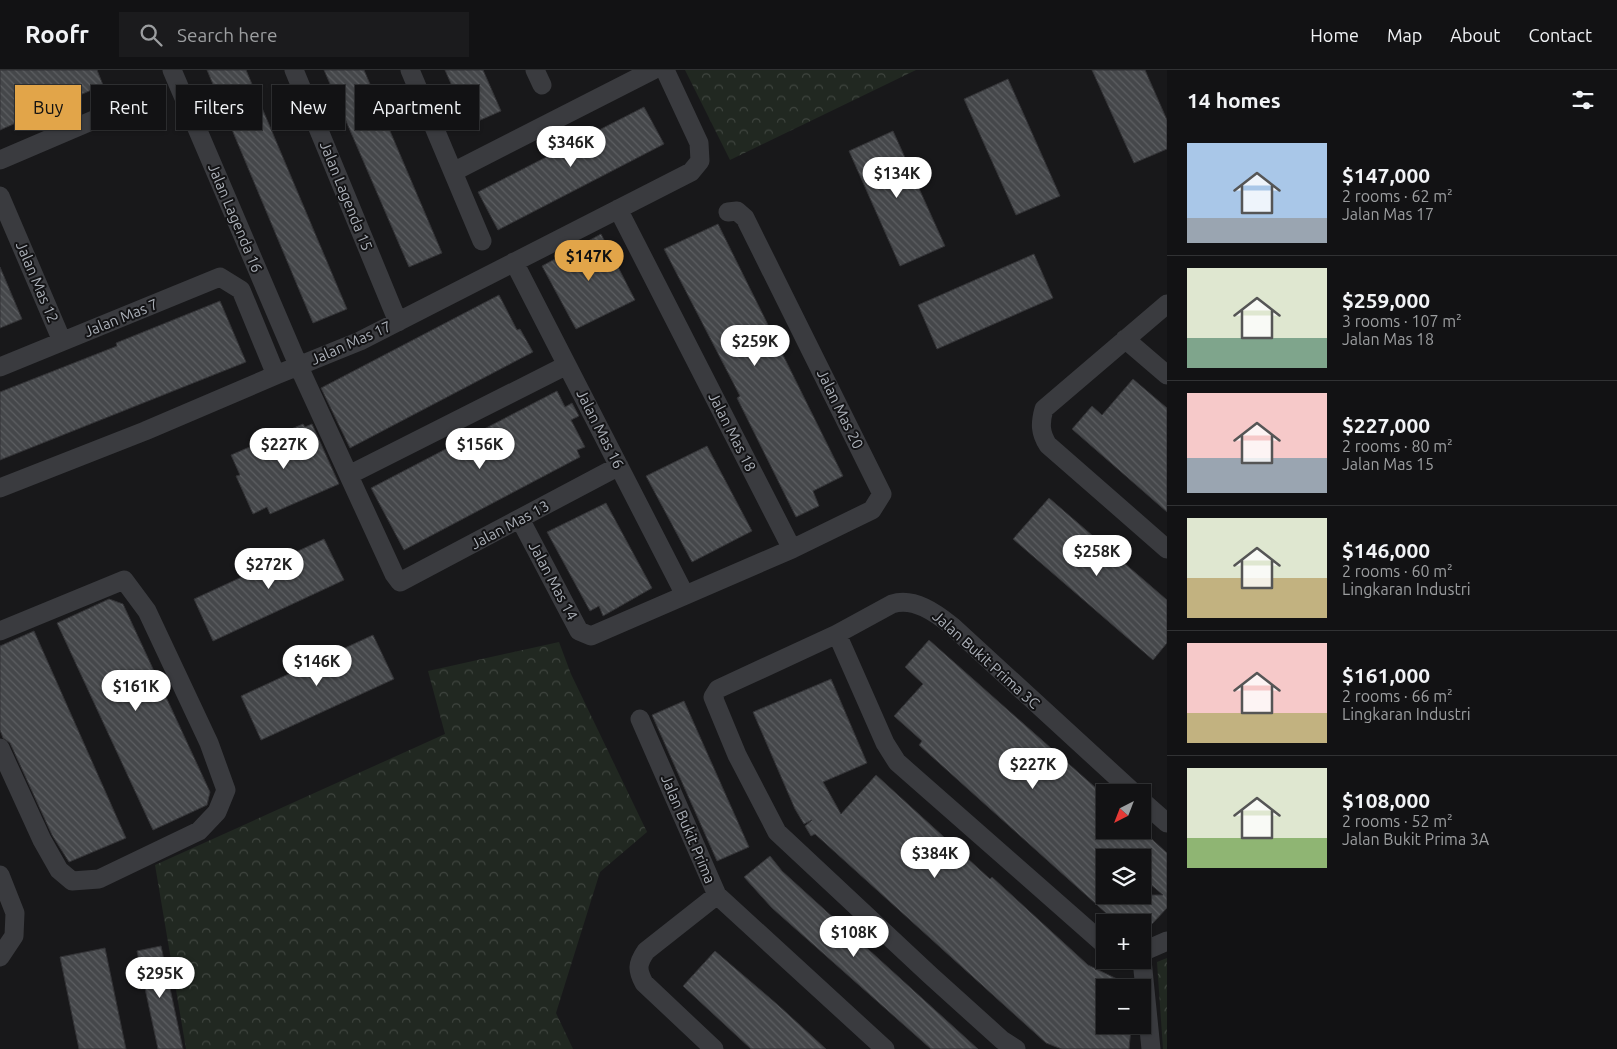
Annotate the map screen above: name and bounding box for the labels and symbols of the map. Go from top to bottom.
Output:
pin: $346K [536,126,606,168]
street label: Jalan Lagenda 15 [317,139,376,253]
pin: $134K [862,156,932,199]
street label: Jalan Lagenda 16 [205,161,266,275]
street label: Jalan Mas 12 [13,239,62,325]
pin: $147K [554,240,624,282]
street label: Jalan Mas 7 [82,295,160,340]
street label: Jalan Mas 17 [308,317,394,368]
pin: $259K [720,324,790,367]
street label: Jalan Mas 20 [814,366,867,451]
street label: Jalan Mas 16 [573,386,628,471]
street label: Jalan Mas 18 [705,389,760,474]
pin: $227K [249,428,319,470]
pin: $156K [445,428,515,470]
street label: Jalan Mas 13 [468,497,552,552]
pin: $258K [1062,534,1132,577]
street label: Jalan Mas 14 [526,539,581,623]
pin: $272K [234,548,304,590]
street label: Jalan Bukit Prima 3C [930,607,1043,712]
pin: $146K [282,644,352,687]
pin: $161K [101,670,171,712]
pin: $227K [998,748,1068,790]
street label: Jalan Bukit Prima [658,772,719,886]
north arrow [1096,784,1151,839]
pin: $384K [900,836,970,879]
pin: $108K [819,916,889,958]
pin: $295K [125,956,195,999]

